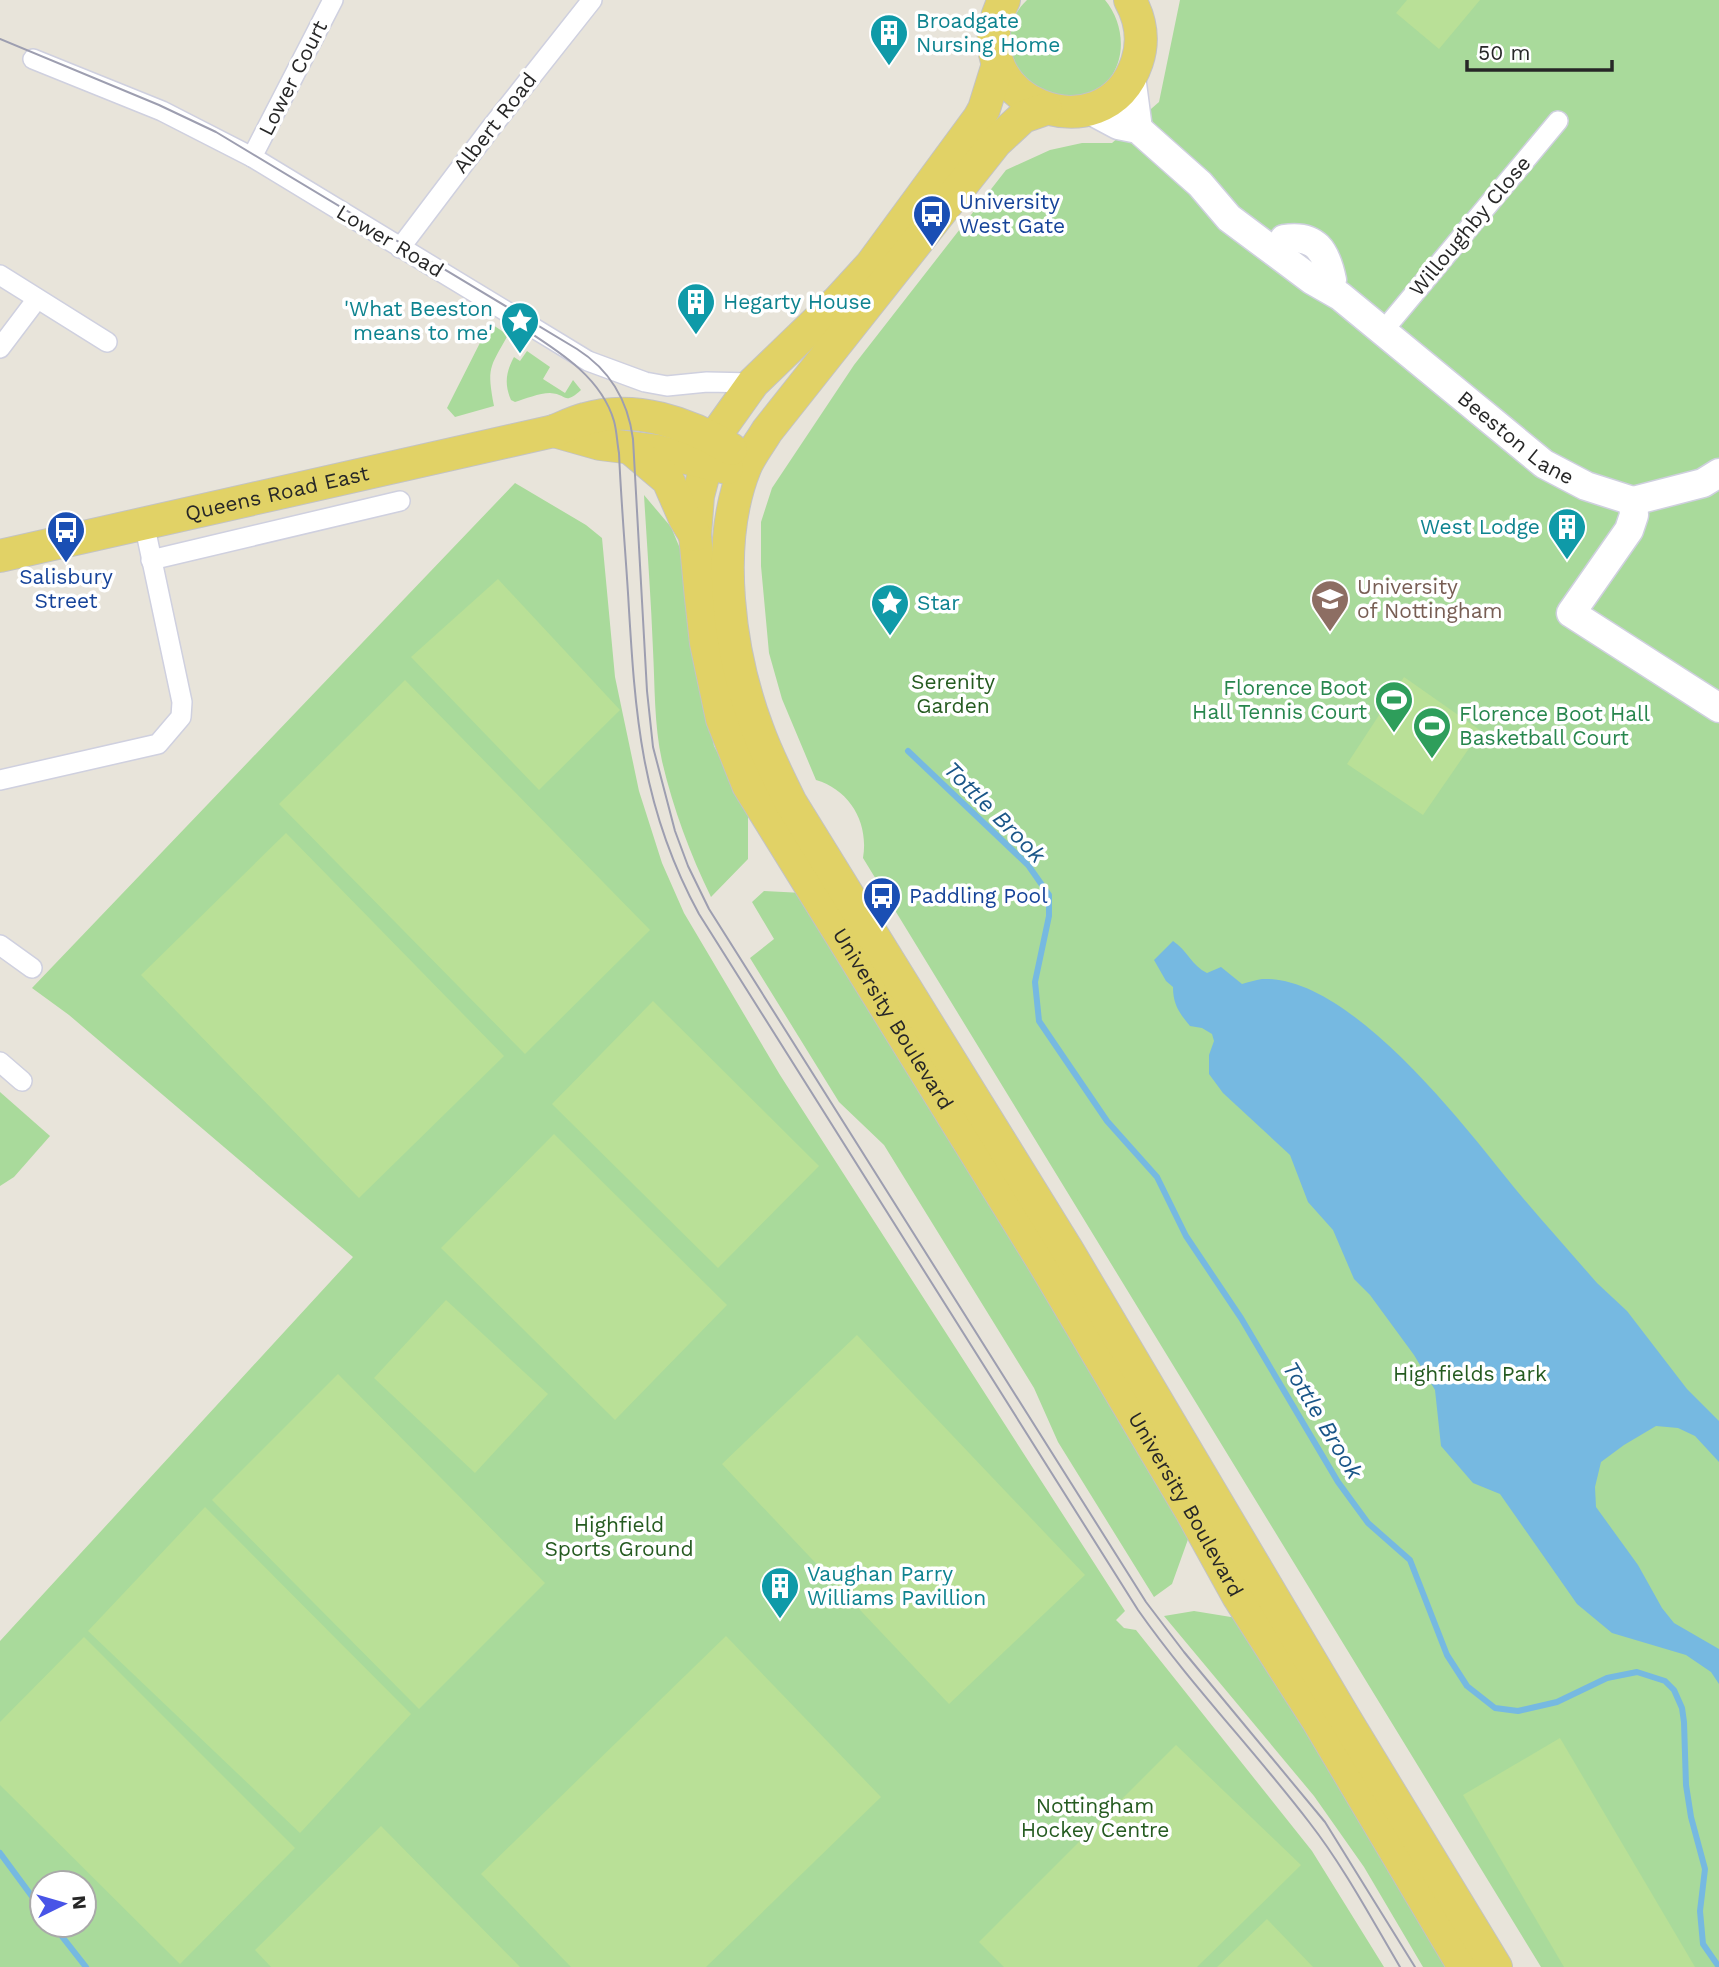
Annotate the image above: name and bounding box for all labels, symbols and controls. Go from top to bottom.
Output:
place label: Broadgate Nursing Home [916,8,1060,57]
building icon: Broadgate Nursing Home [868,12,910,67]
street label: Lower Court [253,16,332,139]
scale bar [1467,28,1612,72]
text: 50 m [1478,40,1530,65]
street label: Albert Road [448,67,542,178]
street label: Willoughby Close [1404,151,1536,301]
place label: University West Gate [959,189,1065,238]
bus stop icon: University West Gate [911,193,953,248]
street label: Lower Road [332,199,448,282]
building icon: Hegarty House [675,281,717,336]
place label: Hegarty House [723,289,872,314]
place label: 'What Beeston means to me' [344,296,493,345]
place icon: 'What Beeston means to me' [499,300,541,355]
street label: Beeston Lane [1453,385,1578,489]
street label: Queens Road East [183,460,371,526]
building icon: West Lodge [1546,506,1588,561]
bus stop icon: Salisbury Street [45,509,87,564]
place label: West Lodge [1420,514,1540,539]
place label: Salisbury Street [19,564,113,613]
place label: University of Nottingham [1357,574,1503,623]
school or university icon: University of Nottingham [1309,578,1351,633]
place icon: Star [869,582,911,637]
place label: Star [917,590,960,615]
park label: Serenity Garden [911,669,995,718]
place label: Florence Boot Hall Tennis Court [1192,675,1367,724]
sports icon: Florence Boot Hall Tennis Court [1373,679,1415,734]
place label: Florence Boot Hall Basketball Court [1459,701,1651,750]
sports icon: Florence Boot Hall Basketball Court [1411,705,1453,760]
water label: Tottle Brook [938,756,1052,870]
bus stop icon: Paddling Pool [861,875,903,930]
place label: Paddling Pool [909,883,1048,908]
street label: University Boulevard [828,923,959,1114]
water label: Tottle Brook [1277,1356,1369,1485]
park label: Highfields Park [1393,1361,1547,1386]
street label: University Boulevard [1123,1407,1249,1601]
park label: Highfield Sports Ground [544,1512,694,1561]
place label: Vaughan Parry Williams Pavillion [807,1561,986,1610]
building icon: Vaughan Parry Williams Pavillion [759,1565,801,1620]
park label: Nottingham Hockey Centre [1021,1793,1169,1842]
north arrow [28,1869,98,1939]
text: N [67,1895,92,1911]

